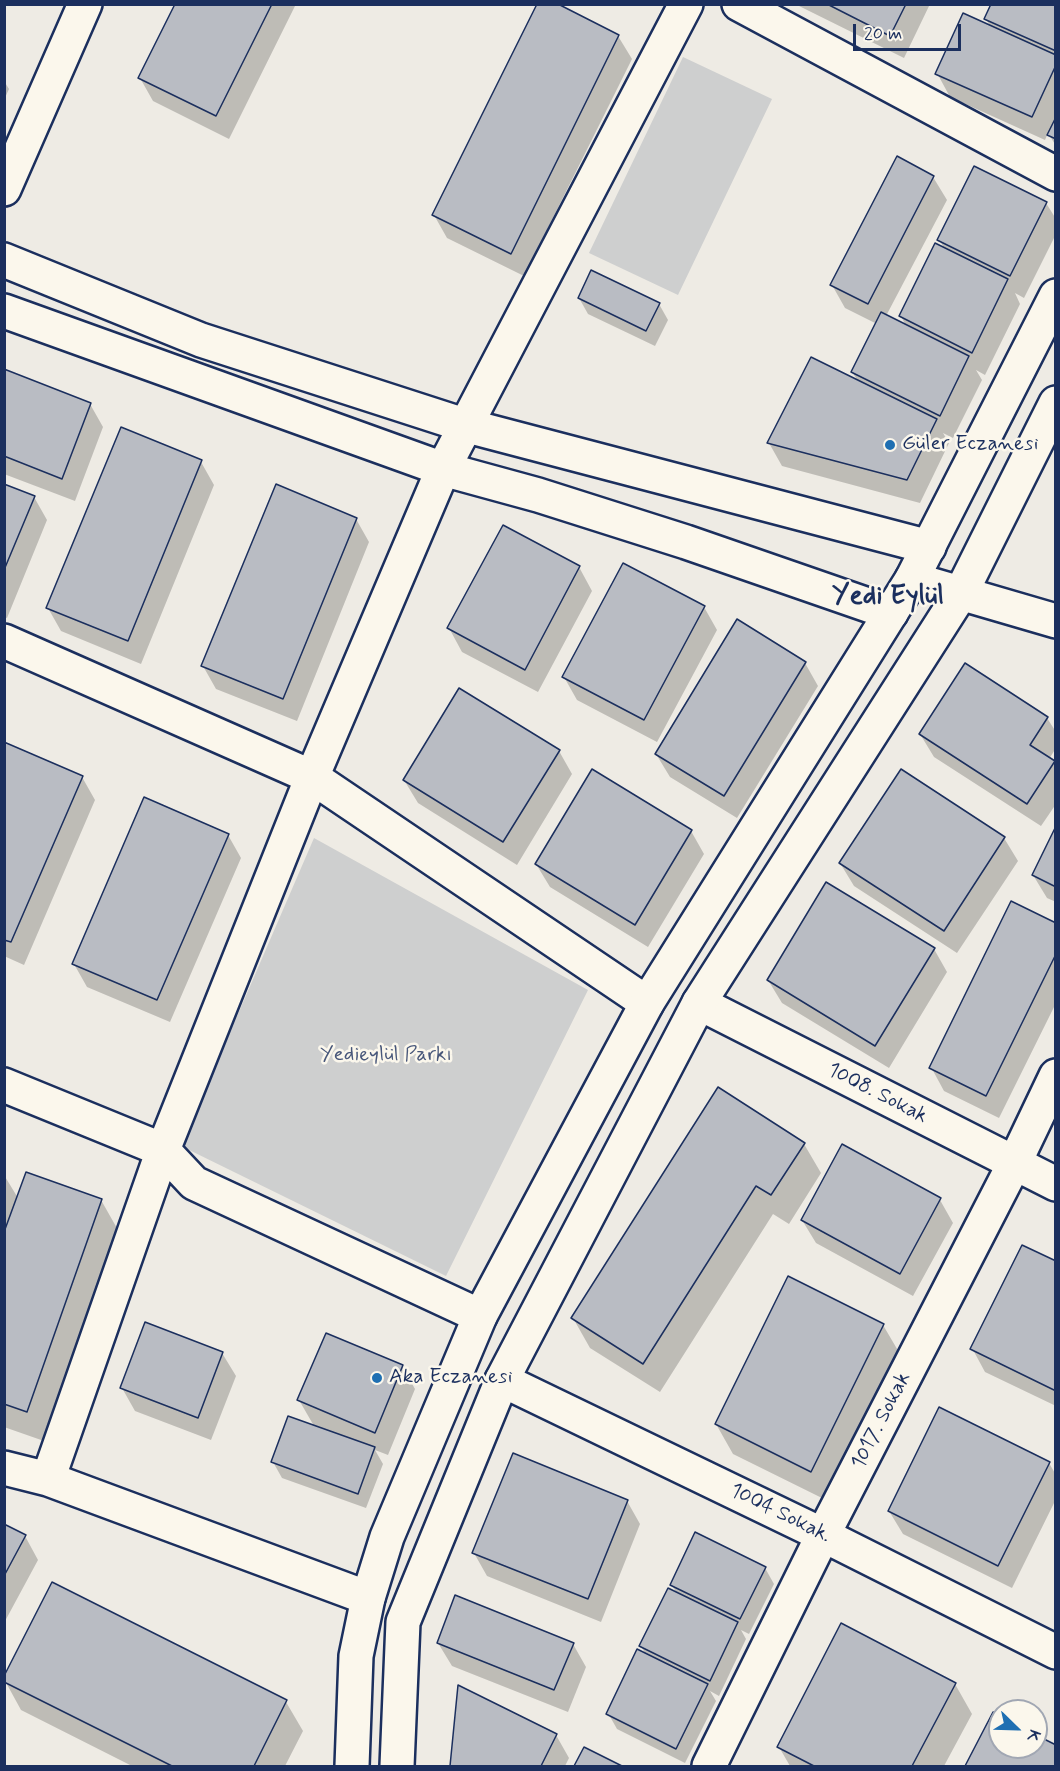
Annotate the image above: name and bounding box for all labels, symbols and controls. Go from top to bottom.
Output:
scale bar [856,12,964,50]
text: 20 m [864,22,902,46]
place label: Güler Eczanesi [902,432,1038,458]
marker: Güler Eczanesi [883,438,897,452]
district label: Yedi Eylül [832,581,944,613]
park label: Yedieylül Parkı [320,1043,452,1069]
street label: 1008. Sokak [823,1058,931,1130]
place label: Aka Eczanesi [389,1365,513,1391]
street label: 1017. Sokak [847,1368,917,1474]
marker: Aka Eczanesi [370,1371,384,1385]
street label: 1004 Sokak. [725,1479,835,1549]
north arrow [988,1699,1048,1759]
text: K [1021,1726,1045,1745]

